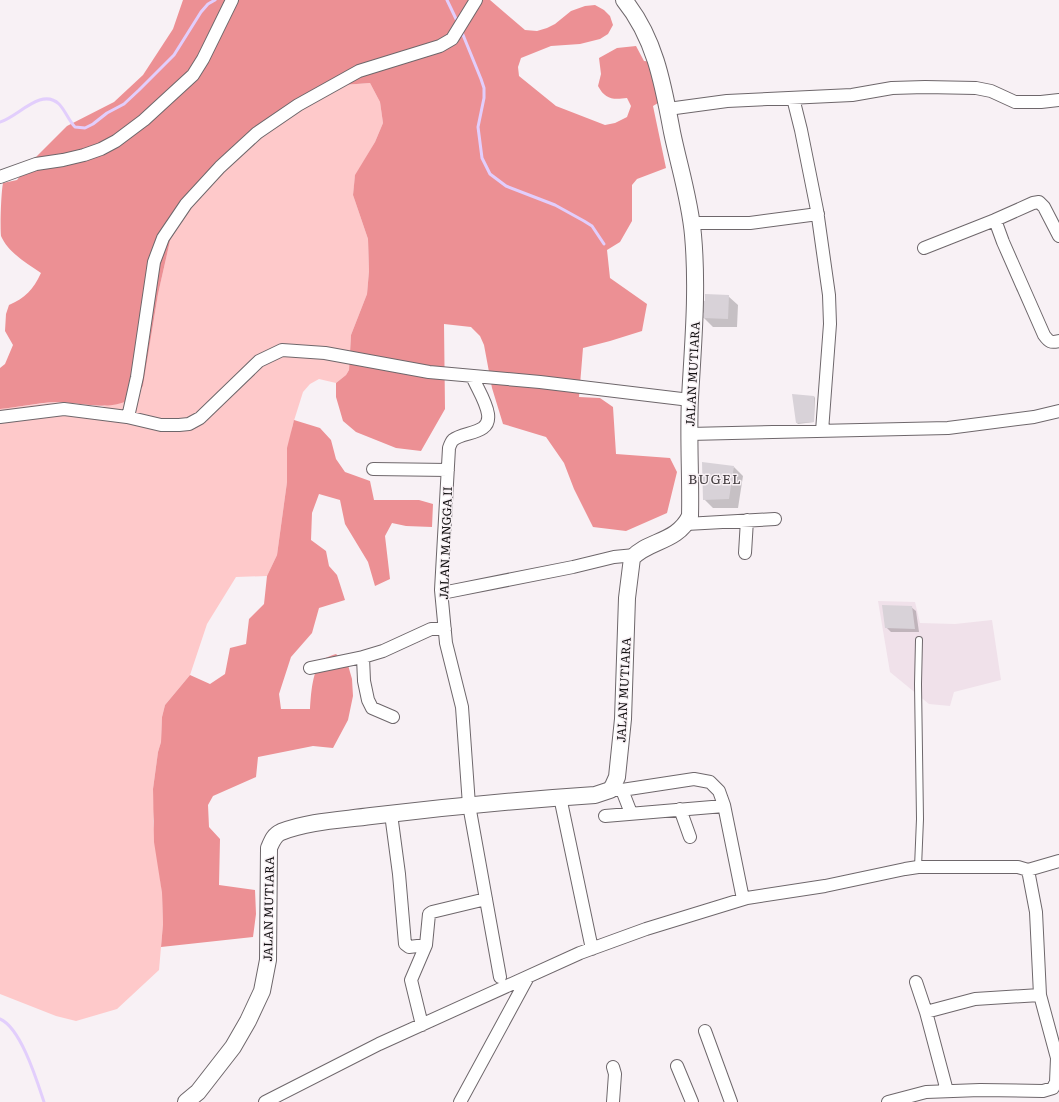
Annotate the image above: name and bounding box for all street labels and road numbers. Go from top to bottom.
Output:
street label: JALAN MUTIARA [680,321,704,427]
street label: JALAN MANGGA II [434,486,456,600]
street label: JALAN MUTIARA [611,637,635,743]
street label: JALAN MUTIARA [258,856,278,962]

